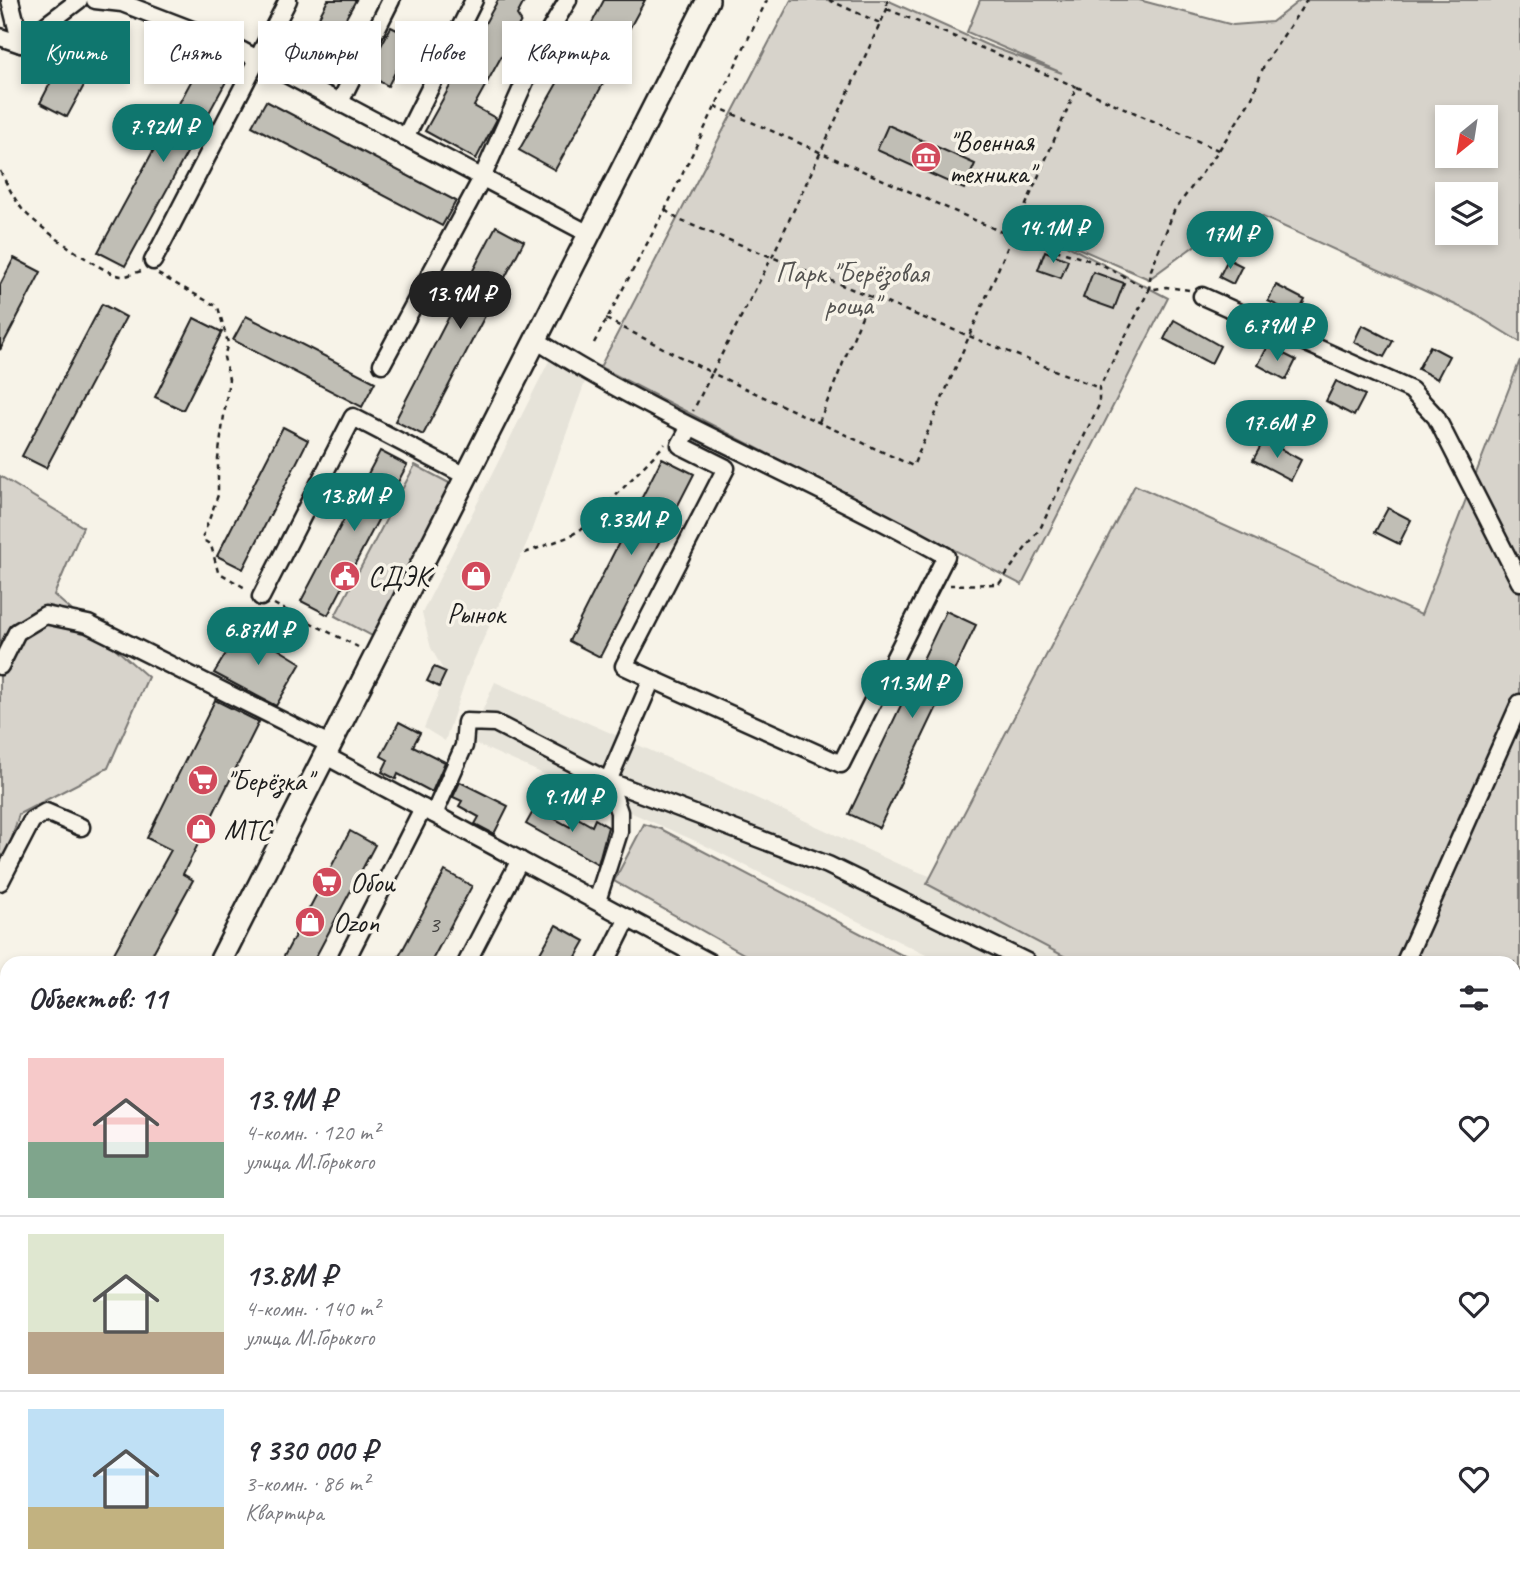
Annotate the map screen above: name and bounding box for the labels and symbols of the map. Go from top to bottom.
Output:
pin: 7.92M ₽ [98,104,228,164]
north arrow [1435,105,1498,168]
place label: "Военная техника" [949,124,1040,191]
museum icon: "Военная техника" [909,140,943,174]
pin: 14.1M ₽ [988,205,1118,265]
pin: 17M ₽ [1181,212,1279,271]
park label: Парк "Берёзовая роща" [776,255,931,322]
pin: 13.9M ₽ [395,272,525,331]
pin: 6.79M ₽ [1212,304,1342,363]
pin: 17.6M ₽ [1212,400,1342,460]
pin: 13.8M ₽ [289,474,419,533]
pin: 9.33M ₽ [566,498,696,557]
public building icon: СДЭК [328,559,362,593]
place label: СДЭК [368,559,435,594]
shop icon: Рынок [459,559,493,593]
place label: Рынок [447,596,508,631]
pin: 6.87M ₽ [193,608,323,667]
pin: 11.3M ₽ [847,660,977,720]
supermarket icon: "Берёзка" [186,763,220,797]
place label: "Берёзка" [226,763,318,799]
pin: 9.1M ₽ [515,774,629,834]
shop icon: МТС [184,812,218,846]
place label: МТС [224,812,274,847]
supermarket icon: Обои [310,865,344,899]
place label: Обои [350,865,396,900]
shop icon: Ozon [293,905,327,939]
place label: Ozon [333,905,379,940]
house number: 3 [429,909,442,939]

